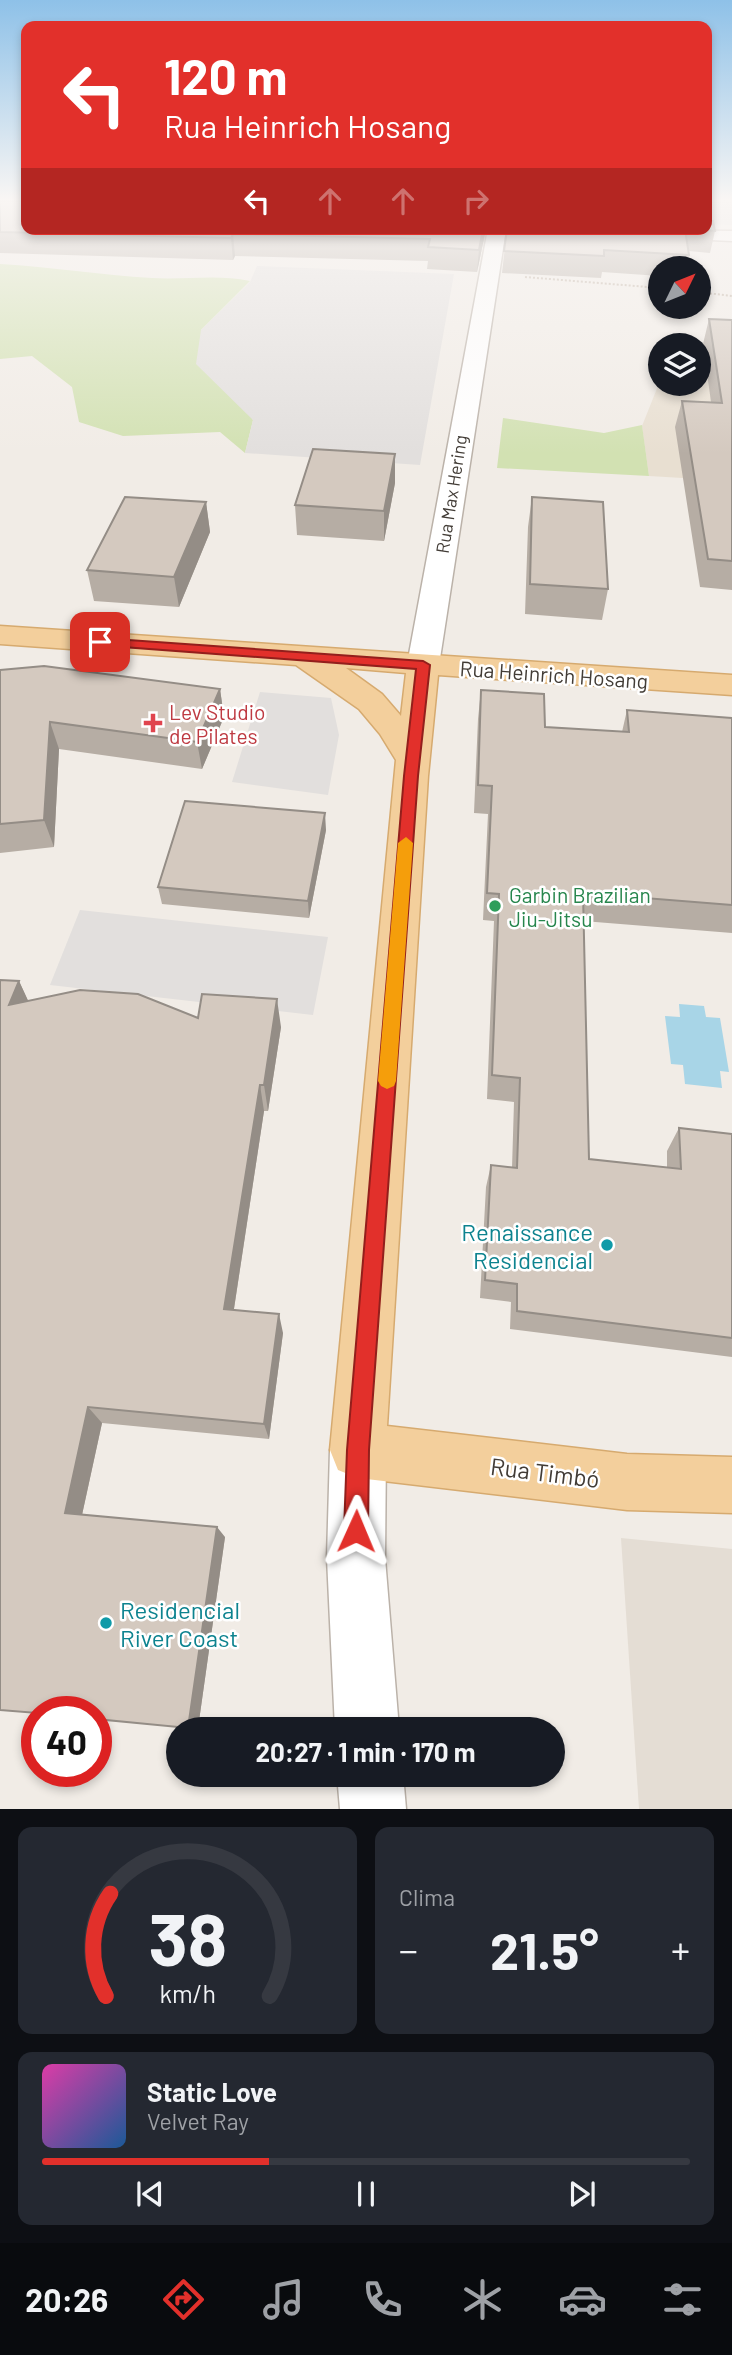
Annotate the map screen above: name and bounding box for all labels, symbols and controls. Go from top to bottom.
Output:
text: 120 m [164,46,287,105]
icon: left [49,49,140,140]
text: Rua Heinrich Hosang [164,106,451,144]
icon: left [238,182,276,220]
icon: ahead [311,182,349,220]
icon: ahead [384,182,422,220]
icon: right [457,182,495,220]
north arrow [648,256,710,318]
map controls [648,256,711,396]
button: layers [648,333,711,396]
street label: Rua Max Hering [431,433,471,555]
pin [70,612,130,672]
icon: arrive [81,623,119,661]
street label: Rua Heinrich Hosang [459,655,649,693]
place label: Lev Studio de Pilates [169,699,265,748]
marker: Lev Studio de Pilates [143,713,163,733]
place label: Garbin Brazilian Jiu-Jitsu [509,882,651,931]
marker: Garbin Brazilian Jiu-Jitsu [487,898,503,914]
place label: Renaissance Residencial [461,1217,593,1274]
marker: Renaissance Residencial [599,1237,615,1253]
street label: Rua Timbó [489,1451,601,1493]
position arrow [319,1494,393,1568]
place label: Residencial River Coast [120,1595,240,1652]
marker: Residencial River Coast [98,1615,114,1631]
speed limit sign: 40 [21,1696,112,1787]
text: 20:27 · 1 min · 170 m [255,1736,476,1767]
text: Clima [399,1883,455,1911]
text: 38 [148,1894,227,1982]
text: 21.5° [490,1918,599,1980]
text: − [399,1926,418,1972]
text: + [671,1926,690,1972]
text: km/h [159,1978,216,2008]
text: Static Love [147,2076,277,2107]
text: Velvet Ray [147,2107,249,2135]
icon: previous [131,2175,169,2213]
icon: pause [347,2175,385,2213]
icon: next [563,2175,601,2213]
icon: directions [159,2275,208,2324]
icon: music [259,2275,308,2324]
icon: phone [358,2275,407,2324]
icon: climate [458,2275,507,2324]
icon: car [558,2275,607,2324]
icon: filters [658,2275,707,2324]
text: 20:26 [25,2280,108,2318]

